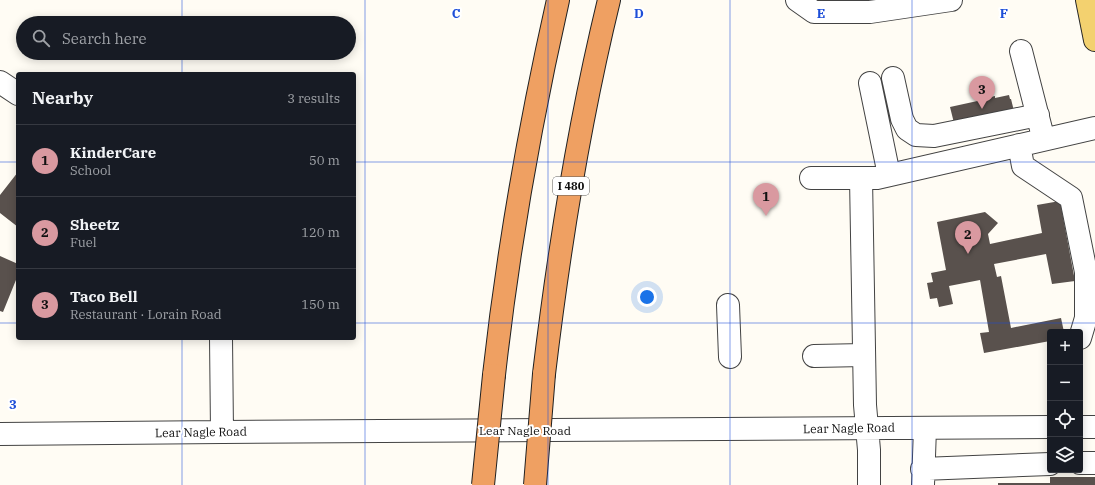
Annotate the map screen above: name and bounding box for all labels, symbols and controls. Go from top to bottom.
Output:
text: C [452,5,461,22]
text: D [634,5,644,22]
text: E [817,5,825,22]
text: F [1000,5,1008,22]
search box [16,16,356,60]
icon: search [30,27,52,49]
text: Search here [62,29,147,48]
pin: 3 [969,76,995,109]
text: Nearby [32,87,93,109]
text: 3 results [287,90,340,107]
text: KinderCare [70,143,156,162]
text: 1 [41,152,49,169]
text: 50 m [309,152,340,169]
text: School [70,162,111,179]
road number: I 480 [553,177,589,195]
pin: 1 [753,183,779,216]
text: Sheetz [70,215,120,234]
pin: 2 [955,221,981,254]
text: 2 [41,224,49,241]
text: 120 m [301,224,340,241]
text: Fuel [70,234,97,251]
text: Taco Bell [70,287,138,306]
your location [637,287,657,307]
text: 3 [41,296,49,313]
text: 150 m [301,296,340,313]
text: Restaurant · Lorain Road [70,306,222,323]
map controls [1047,329,1083,473]
button: + [1047,329,1083,365]
button: − [1047,365,1083,401]
text: 3 [9,396,17,413]
button: locate [1047,401,1083,437]
street label: Lear Nagle Road [803,420,895,436]
street label: Lear Nagle Road [479,423,571,438]
street label: Lear Nagle Road [155,424,247,440]
button: layers [1047,437,1083,473]

